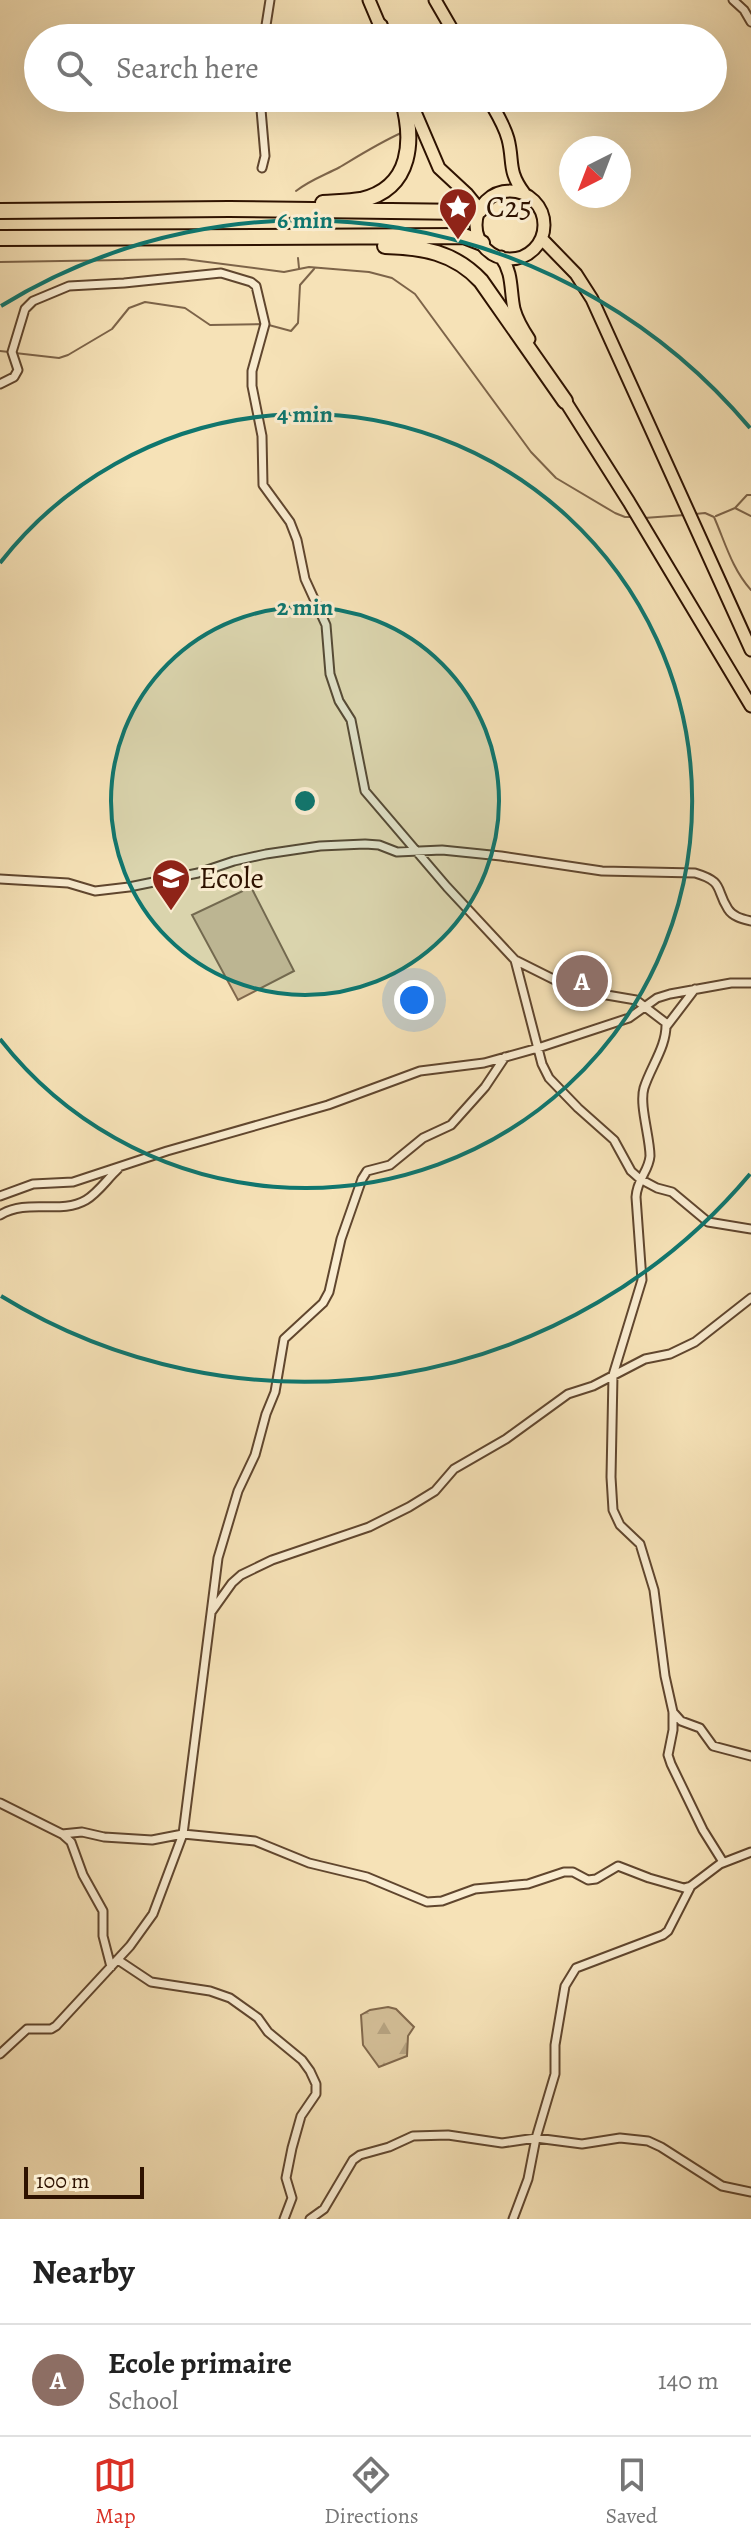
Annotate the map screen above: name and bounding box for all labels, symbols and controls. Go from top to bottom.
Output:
search box [24,24,727,112]
icon: search [52,46,96,90]
text: Search here [116,48,259,88]
north arrow [559,136,631,208]
place icon: C25 [437,186,479,241]
place label: C25 [486,187,532,227]
text: 6 min [277,204,334,236]
text: 4 min [277,398,334,430]
text: 2 min [277,591,334,623]
centre of rings [291,787,319,815]
school or university icon: Ecole [150,857,192,912]
place label: Ecole [199,858,264,898]
pin: A [556,951,608,1011]
your location [394,980,434,1020]
scale bar [24,2163,144,2199]
text: 100 m [36,2166,90,2196]
text: Nearby [32,2248,135,2295]
text: Ecole primaire [108,2343,292,2383]
text: A [50,2363,66,2398]
text: 140 m [658,2363,719,2398]
text: School [108,2383,178,2418]
tab: Map [93,2453,137,2531]
tab: Directions [324,2453,419,2531]
tab: Saved [605,2453,658,2531]

